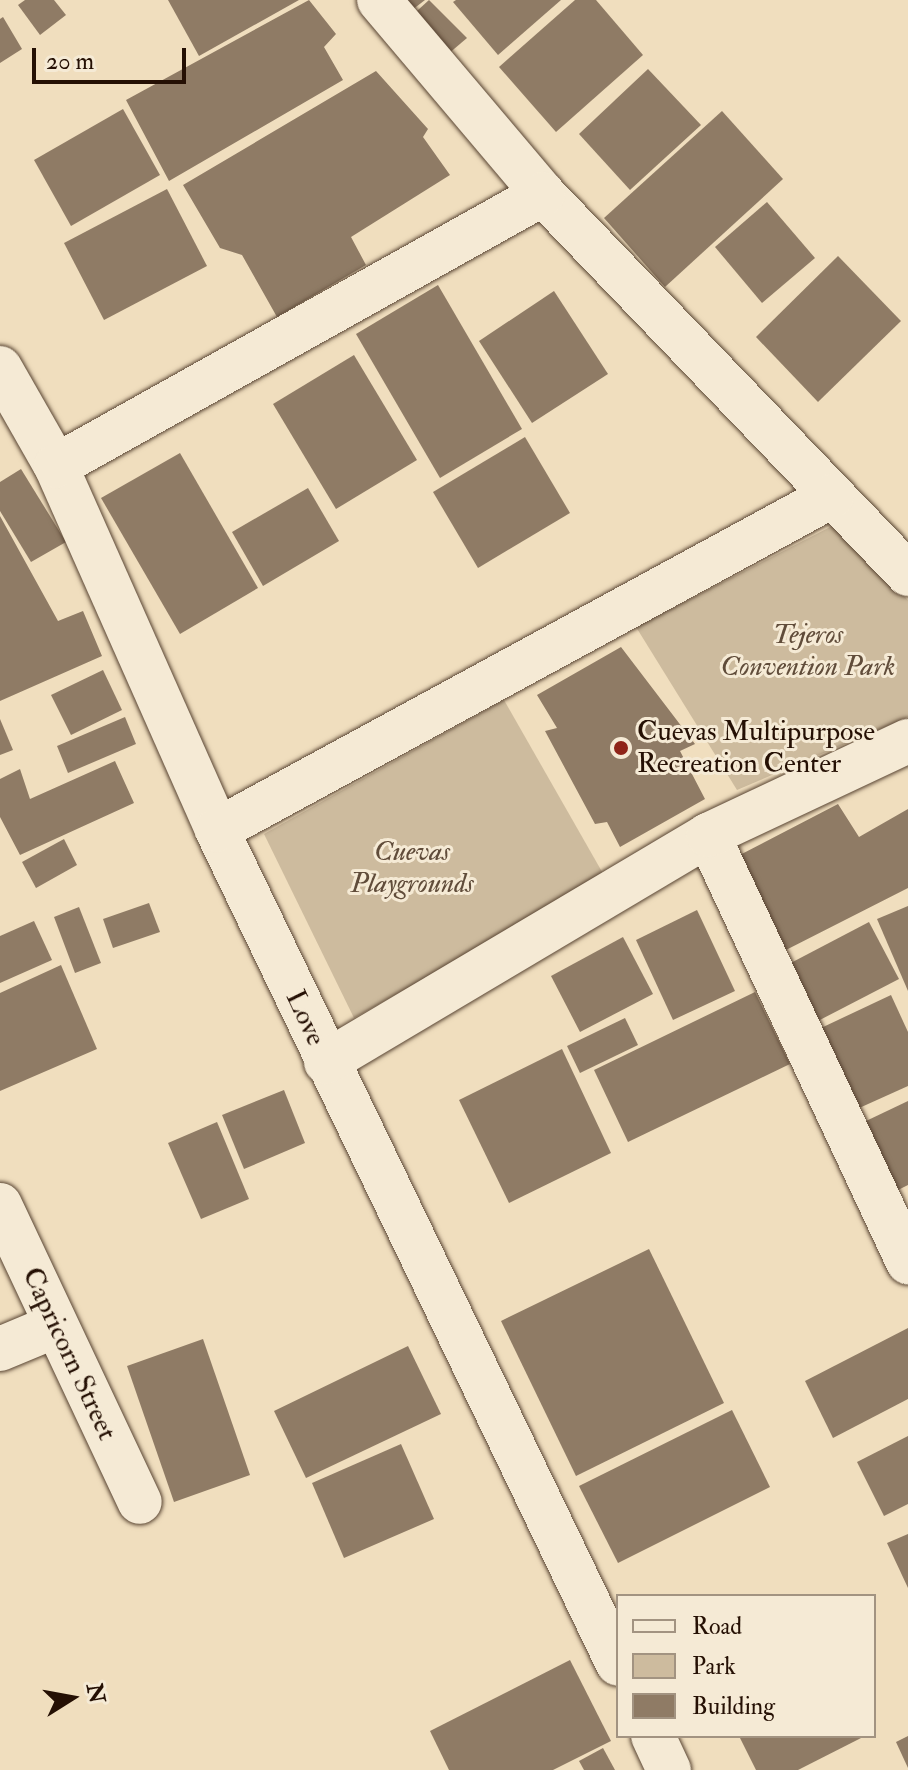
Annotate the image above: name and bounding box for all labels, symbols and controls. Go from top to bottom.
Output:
scale bar [36,32,190,82]
text: 20 m [46,46,94,77]
park label: Tejeros Convention Park [721,618,895,684]
place label: Cuevas Multipurpose Recreation Center [637,715,875,781]
marker: Cuevas Multipurpose Recreation Center [612,739,630,757]
park label: Cuevas Playgrounds [350,835,474,901]
street label: Love [278,985,332,1051]
street label: Capricorn Street [14,1262,124,1446]
legend [616,1594,876,1738]
text: Road [692,1611,742,1642]
text: Park [692,1651,736,1682]
north arrow [32,1658,112,1738]
text: N [80,1681,111,1706]
text: Building [692,1691,775,1722]

